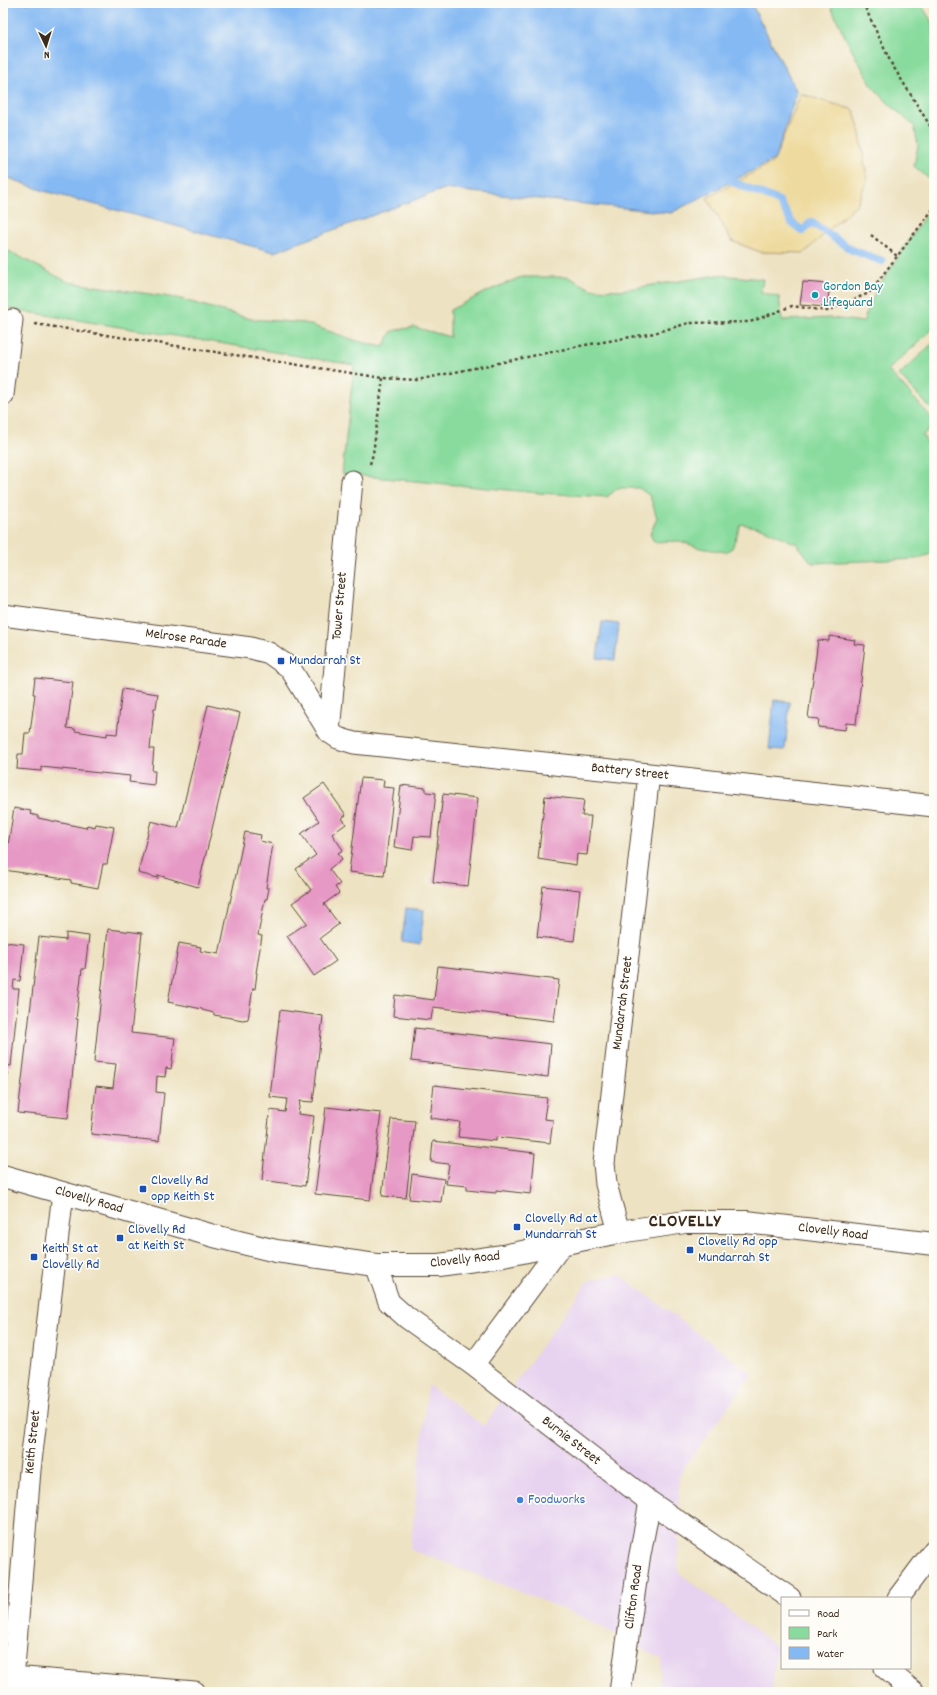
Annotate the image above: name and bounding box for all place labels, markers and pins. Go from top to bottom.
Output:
place label: Gordon Bay Lifeguard [823,277,883,313]
marker: Gordon Bay Lifeguard [810,290,820,300]
place label: Mundarrah St [289,651,361,671]
marker: Mundarrah St [276,656,286,666]
place label: Clovelly Rd opp Keith St [151,1171,215,1207]
marker: Clovelly Rd opp Keith St [138,1184,148,1194]
place label: Clovelly Rd at Mundarrah St [525,1209,597,1245]
place label: Clovelly Rd at Keith St [128,1220,185,1256]
marker: Clovelly Rd at Mundarrah St [512,1222,522,1232]
place label: Clovelly Rd opp Mundarrah St [698,1232,778,1268]
marker: Clovelly Rd at Keith St [115,1233,125,1243]
place label: Keith St at Clovelly Rd [42,1239,99,1275]
marker: Clovelly Rd opp Mundarrah St [685,1245,695,1255]
marker: Keith St at Clovelly Rd [29,1252,39,1262]
place label: Foodworks [528,1490,585,1510]
marker: Foodworks [515,1495,525,1505]

